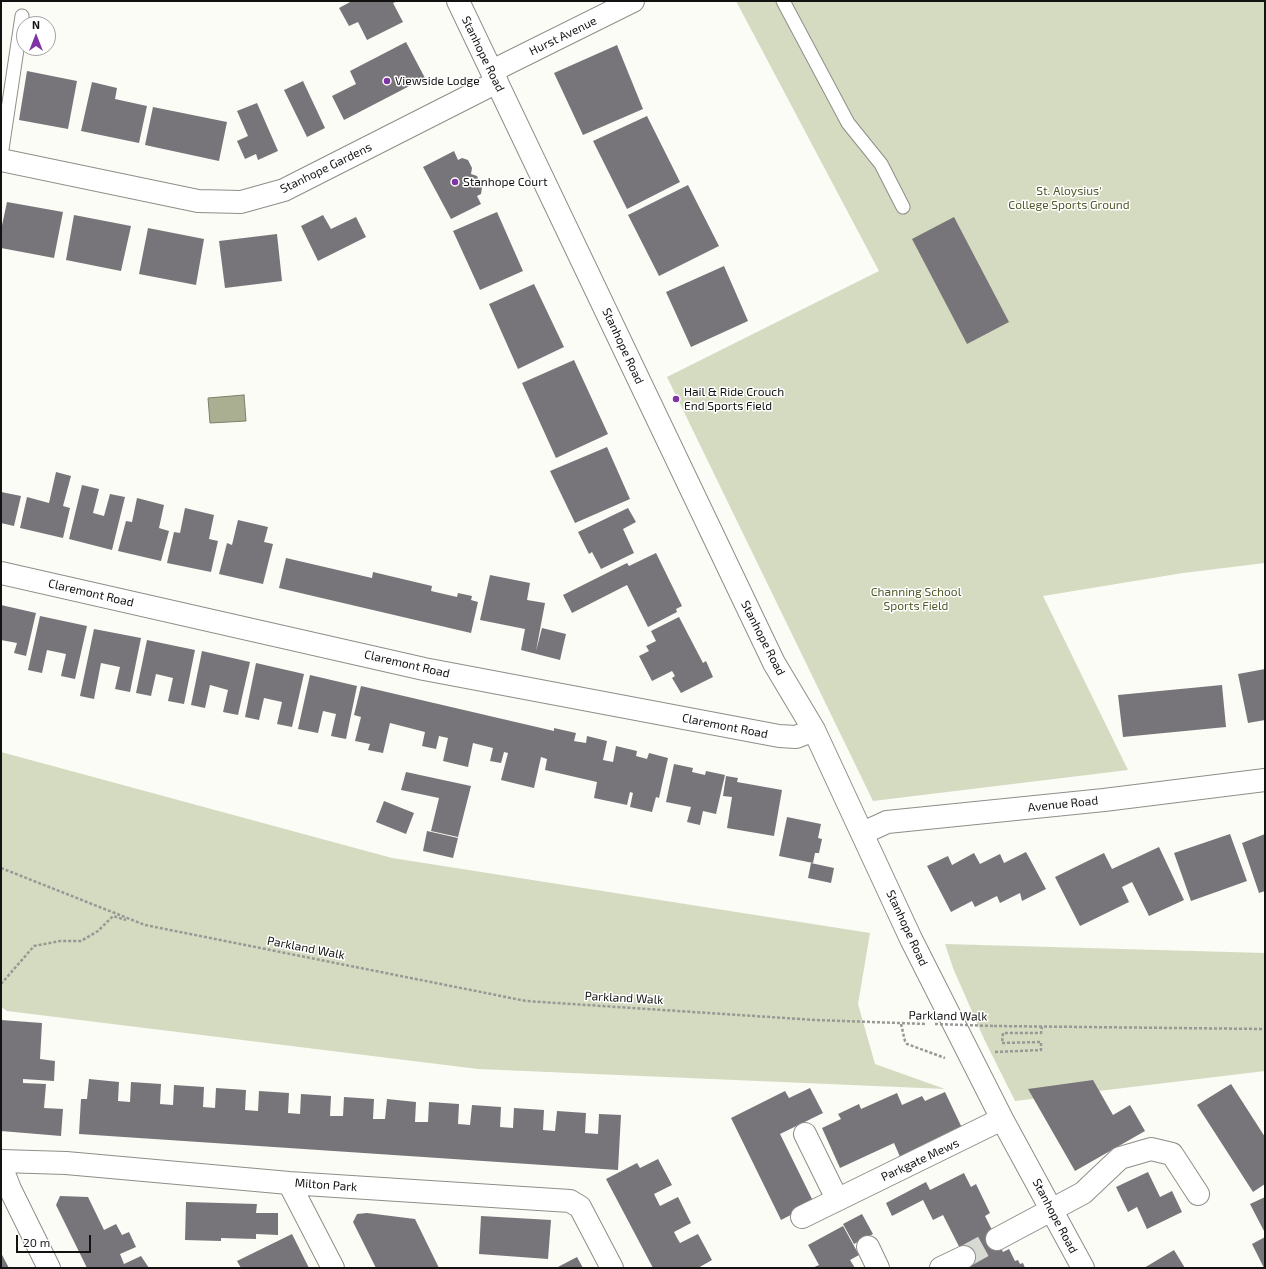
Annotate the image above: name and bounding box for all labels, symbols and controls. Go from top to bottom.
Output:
street label: Hurst Avenue [527,13,599,59]
street label: Stanhope Road [458,14,508,94]
north arrow [16,16,56,56]
text: N [32,18,40,31]
place label: Viewside Lodge [395,74,480,88]
marker: Viewside Lodge [382,76,392,86]
street label: Stanhope Gardens [278,140,374,196]
place label: Stanhope Court [463,175,548,189]
marker: Stanhope Court [450,177,460,187]
park label: St. Aloysius' College Sports Ground [1008,184,1130,212]
street label: Stanhope Road [599,306,647,386]
place label: Hail & Ride Crouch End Sports Field [684,385,784,413]
marker: Hail & Ride Crouch End Sports Field [671,394,681,404]
street label: Claremont Road [47,576,135,610]
park label: Channing School Sports Field [871,585,961,613]
street label: Stanhope Road [738,598,788,678]
street label: Claremont Road [363,647,451,681]
street label: Claremont Road [681,711,769,741]
street label: Avenue Road [1027,793,1099,815]
street label: Stanhope Road [883,888,931,968]
street label: Parkland Walk [266,933,346,963]
street label: Parkland Walk [584,989,664,1007]
street label: Parkland Walk [909,1008,987,1024]
street label: Parkgate Mews [879,1136,961,1184]
street label: Milton Park [294,1176,358,1194]
street label: Stanhope Road [1029,1176,1081,1256]
scale bar [18,1227,93,1253]
text: 20 m [23,1235,50,1249]

